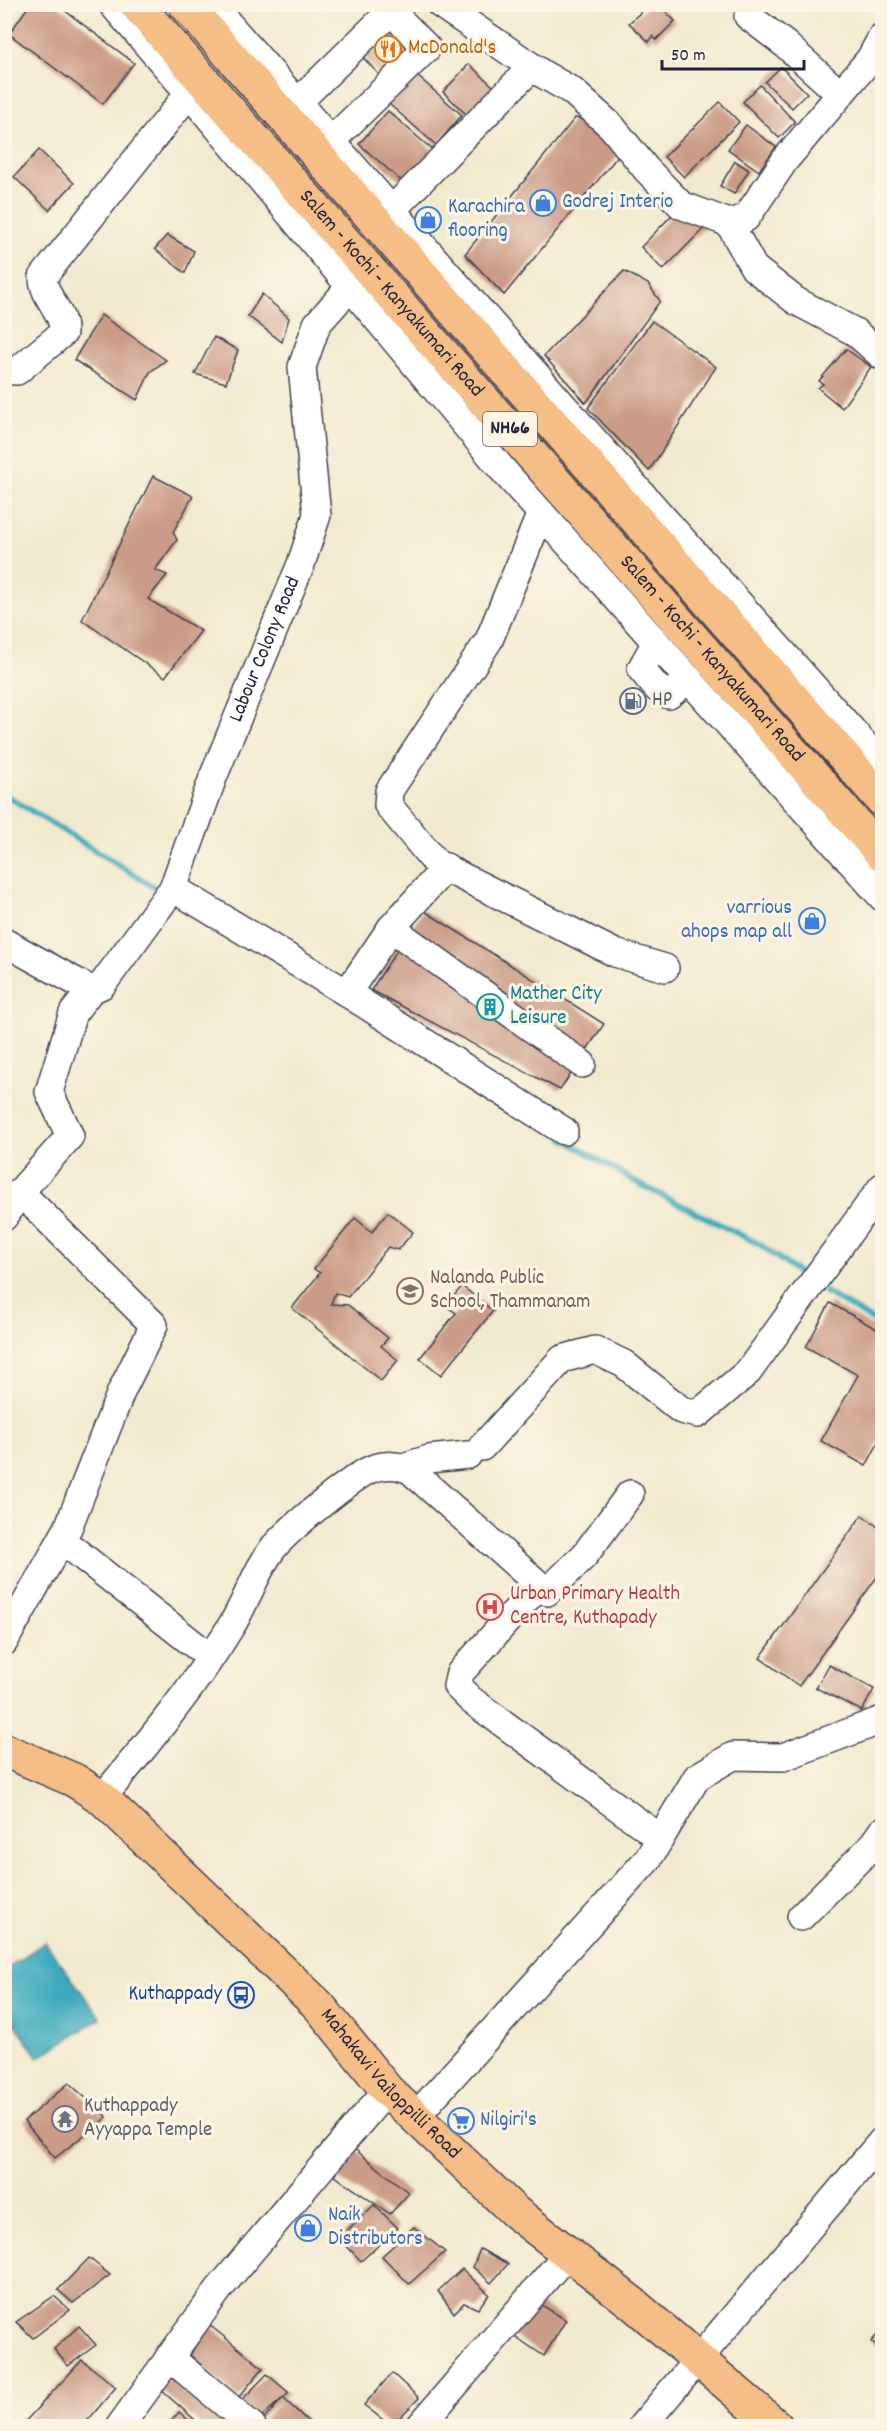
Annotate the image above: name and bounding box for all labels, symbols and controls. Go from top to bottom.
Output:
scale bar [662,33,804,71]
restaurant icon: McDonald's [373,34,403,64]
place label: McDonald's [408,34,496,64]
text: 50 m [671,44,706,69]
street label: Salem - Kochi - Kanyakumari Road [291,184,490,405]
shop icon: Godrej Interio [528,188,558,218]
place label: Godrej Interio [562,188,673,218]
place label: Karachira flooring [448,193,526,247]
shop icon: Karachira flooring [413,205,443,235]
road number: NH66 [483,412,537,446]
street label: Salem - Kochi - Kanyakumari Road [612,549,811,770]
street label: Labour Colony Road [222,572,309,727]
fuel station icon: HP [618,686,648,716]
place label: HP [652,686,672,716]
place label: varrious ahops map all [681,894,792,948]
shop icon: varrious ahops map all [797,906,827,936]
place label: Mather City Leisure [510,980,602,1034]
building icon: Mather City Leisure [475,992,505,1022]
place label: Nalanda Public School, Thammanam [430,1264,590,1318]
school or university icon: Nalanda Public School, Thammanam [395,1276,425,1306]
place label: Urban Primary Health Centre, Kuthapady [510,1580,680,1634]
hospital icon: Urban Primary Health Centre, Kuthapady [475,1592,505,1622]
place label: Kuthappady [128,1980,222,2010]
bus stop icon: Kuthappady [226,1980,256,2010]
street label: Mahakavi Vailoppilli Road [312,2002,467,2167]
place label: Kuthappady Ayyappa Temple [84,2092,212,2146]
temple icon: Kuthappady Ayyappa Temple [50,2104,80,2134]
supermarket icon: Nilgiri's [446,2106,476,2136]
place label: Nilgiri's [480,2106,537,2136]
place label: Naik Distributors [328,2201,423,2255]
shop icon: Naik Distributors [293,2213,323,2243]

